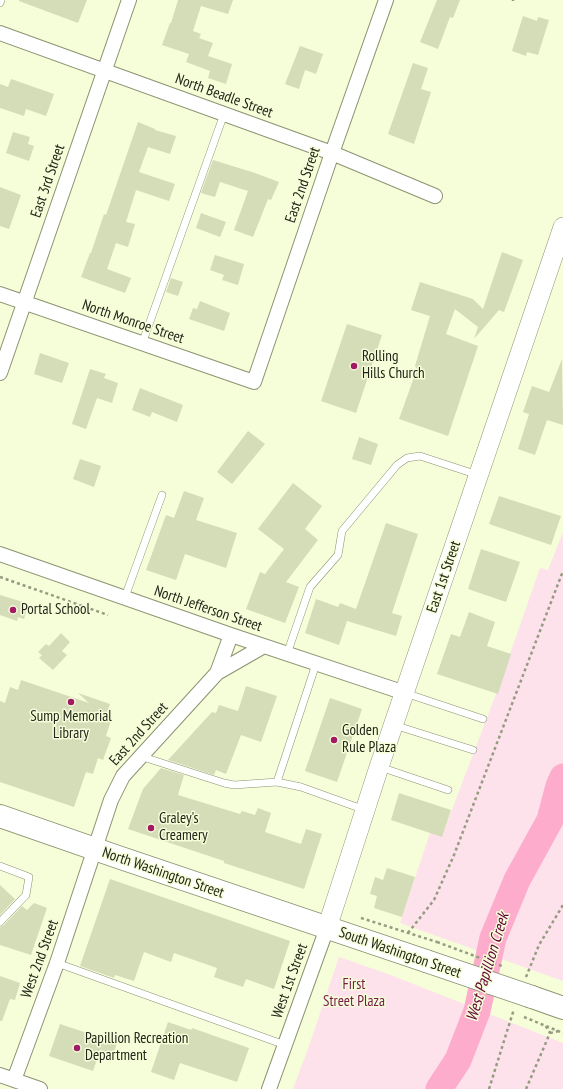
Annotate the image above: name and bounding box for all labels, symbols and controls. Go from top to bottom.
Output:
street label: North Beadle Street [173,70,275,122]
street label: East 3rd Street [27,142,69,220]
street label: East 2nd Street [282,145,324,225]
street label: North Monroe Street [80,296,186,348]
place label: Rolling Hills Church [362,348,425,383]
marker: Rolling Hills Church [349,361,359,371]
street label: East 1st Street [423,539,465,615]
street label: North Jefferson Street [152,582,264,636]
place label: Portal School [21,601,90,619]
marker: Portal School [8,605,18,615]
marker: Sump Memorial Library [66,697,76,707]
street label: East 2nd Street [106,699,172,769]
place label: Sump Memorial Library [30,708,112,743]
place label: Golden Rule Plaza [342,722,396,757]
marker: Golden Rule Plaza [329,735,339,745]
place label: Graley's Creamery [159,810,208,845]
marker: Graley's Creamery [146,823,156,833]
street label: North Washington Street [100,844,226,902]
water label: West Papillion Creek [462,910,514,1024]
street label: West 2nd Street [17,917,63,1001]
street label: South Washington Street [336,924,464,982]
street label: West 1st Street [268,941,312,1021]
park label: First Street Plaza [323,976,385,1011]
place label: Papillion Recreation Department [85,1030,188,1065]
marker: Papillion Recreation Department [72,1043,82,1053]

